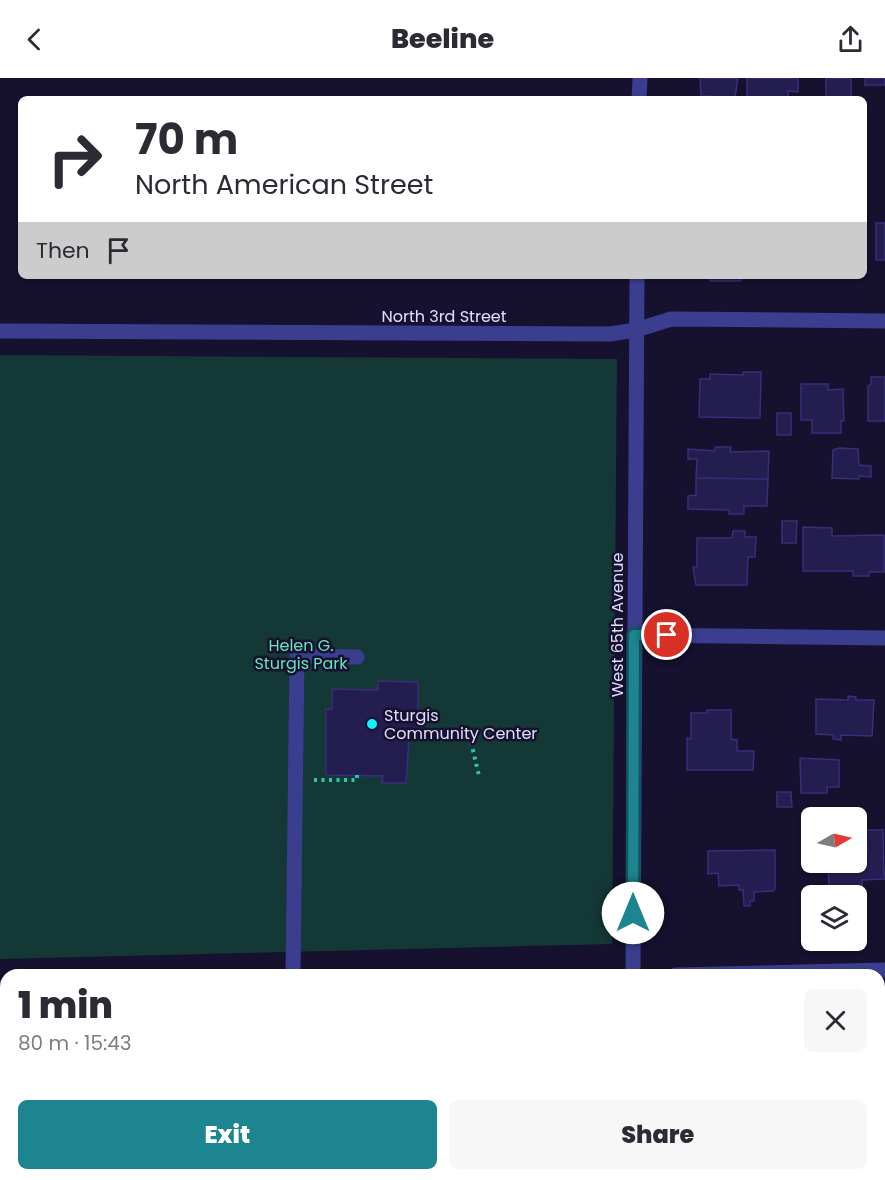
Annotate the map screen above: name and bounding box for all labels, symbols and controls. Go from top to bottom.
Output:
text: Beeline [391,20,494,57]
icon: back [18,23,51,56]
icon: share [834,23,867,56]
text: 70 m [135,110,238,169]
icon: right [36,120,114,198]
text: North American Street [135,166,433,203]
icon: arrive [102,234,135,267]
text: Then [36,235,90,266]
street label: North 3rd Street [381,305,507,328]
street label: West 65th Avenue [606,553,629,697]
pin [641,609,692,660]
icon: arrive [650,618,683,651]
park label: Helen G. Sturgis Park [254,634,348,675]
place label: Sturgis Community Center [384,704,537,745]
marker: Sturgis Community Center [365,717,379,731]
north arrow [801,807,867,873]
map controls [801,807,867,951]
position arrow [601,881,665,945]
button: layers [801,885,867,951]
text: 1 min [18,980,113,1031]
button: close [804,989,867,1052]
text: 80 m · 15:43 [18,1029,132,1057]
button: Exit [18,1100,437,1169]
button: Share [449,1100,867,1169]

